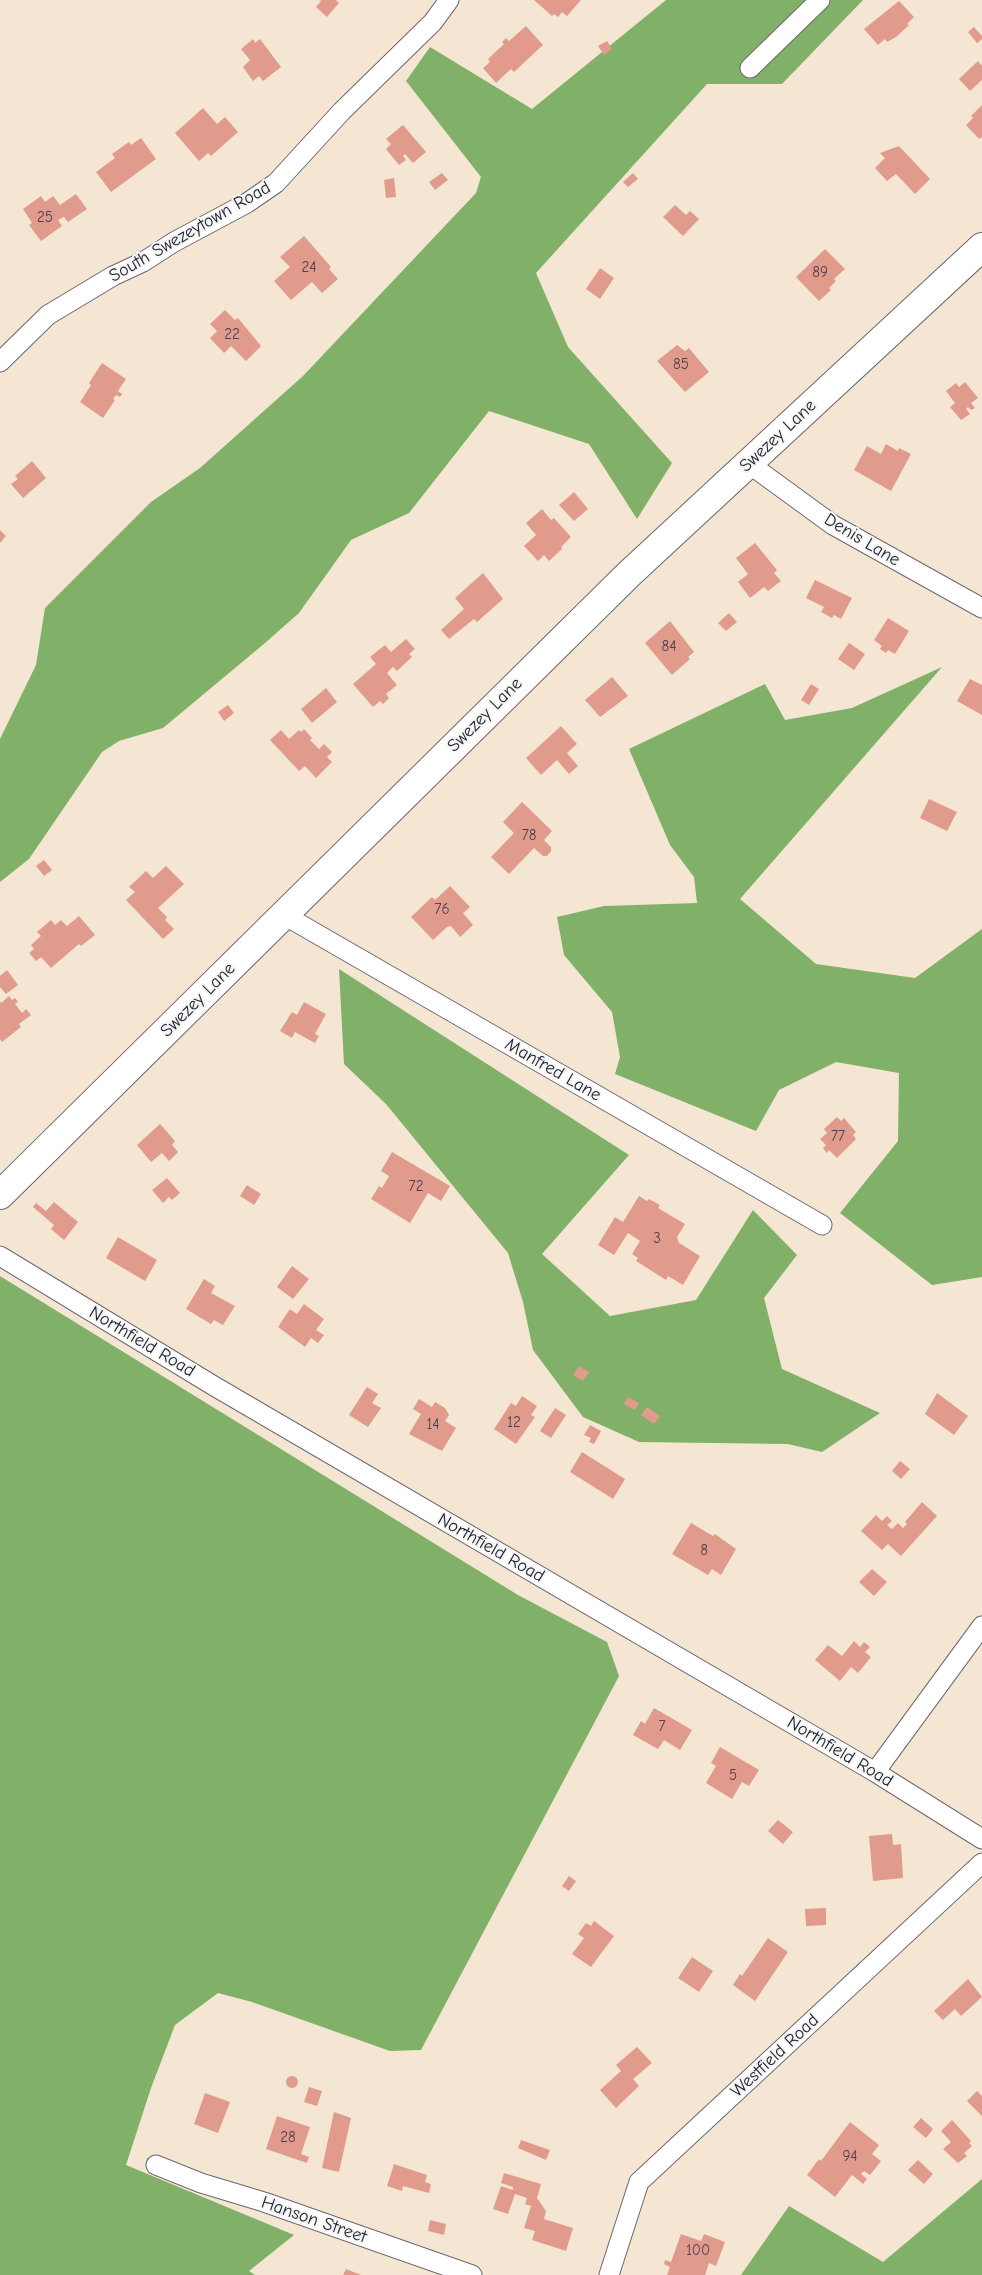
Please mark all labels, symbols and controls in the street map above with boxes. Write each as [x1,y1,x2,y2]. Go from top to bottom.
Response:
street label: South Swezeytown Road [105,177,275,287]
house number: 25 [37,209,53,227]
house number: 24 [301,259,317,277]
house number: 89 [812,264,828,282]
house number: 22 [224,326,240,344]
house number: 85 [673,356,689,374]
street label: Swezey Lane [735,395,821,477]
street label: Denis Lane [820,509,904,571]
house number: 84 [662,638,676,656]
street label: Swezey Lane [443,673,527,757]
house number: 78 [522,827,536,845]
house number: 76 [434,901,450,919]
street label: Swezey Lane [156,958,240,1042]
street label: Manfred Lane [501,1034,605,1106]
house number: 77 [831,1128,845,1146]
house number: 72 [409,1178,423,1196]
house number: 3 [653,1230,661,1248]
street label: Northfield Road [85,1302,199,1382]
house number: 12 [507,1414,521,1432]
house number: 14 [426,1416,440,1434]
street label: Northfield Road [434,1509,548,1587]
house number: 8 [700,1542,708,1560]
street label: Northfield Road [783,1712,897,1792]
house number: 7 [658,1718,666,1736]
house number: 5 [729,1767,737,1785]
street label: Westfield Road [726,2010,824,2102]
house number: 28 [280,2129,296,2147]
house number: 94 [842,2148,858,2166]
street label: Hanson Street [258,2192,370,2248]
house number: 100 [686,2242,710,2260]

